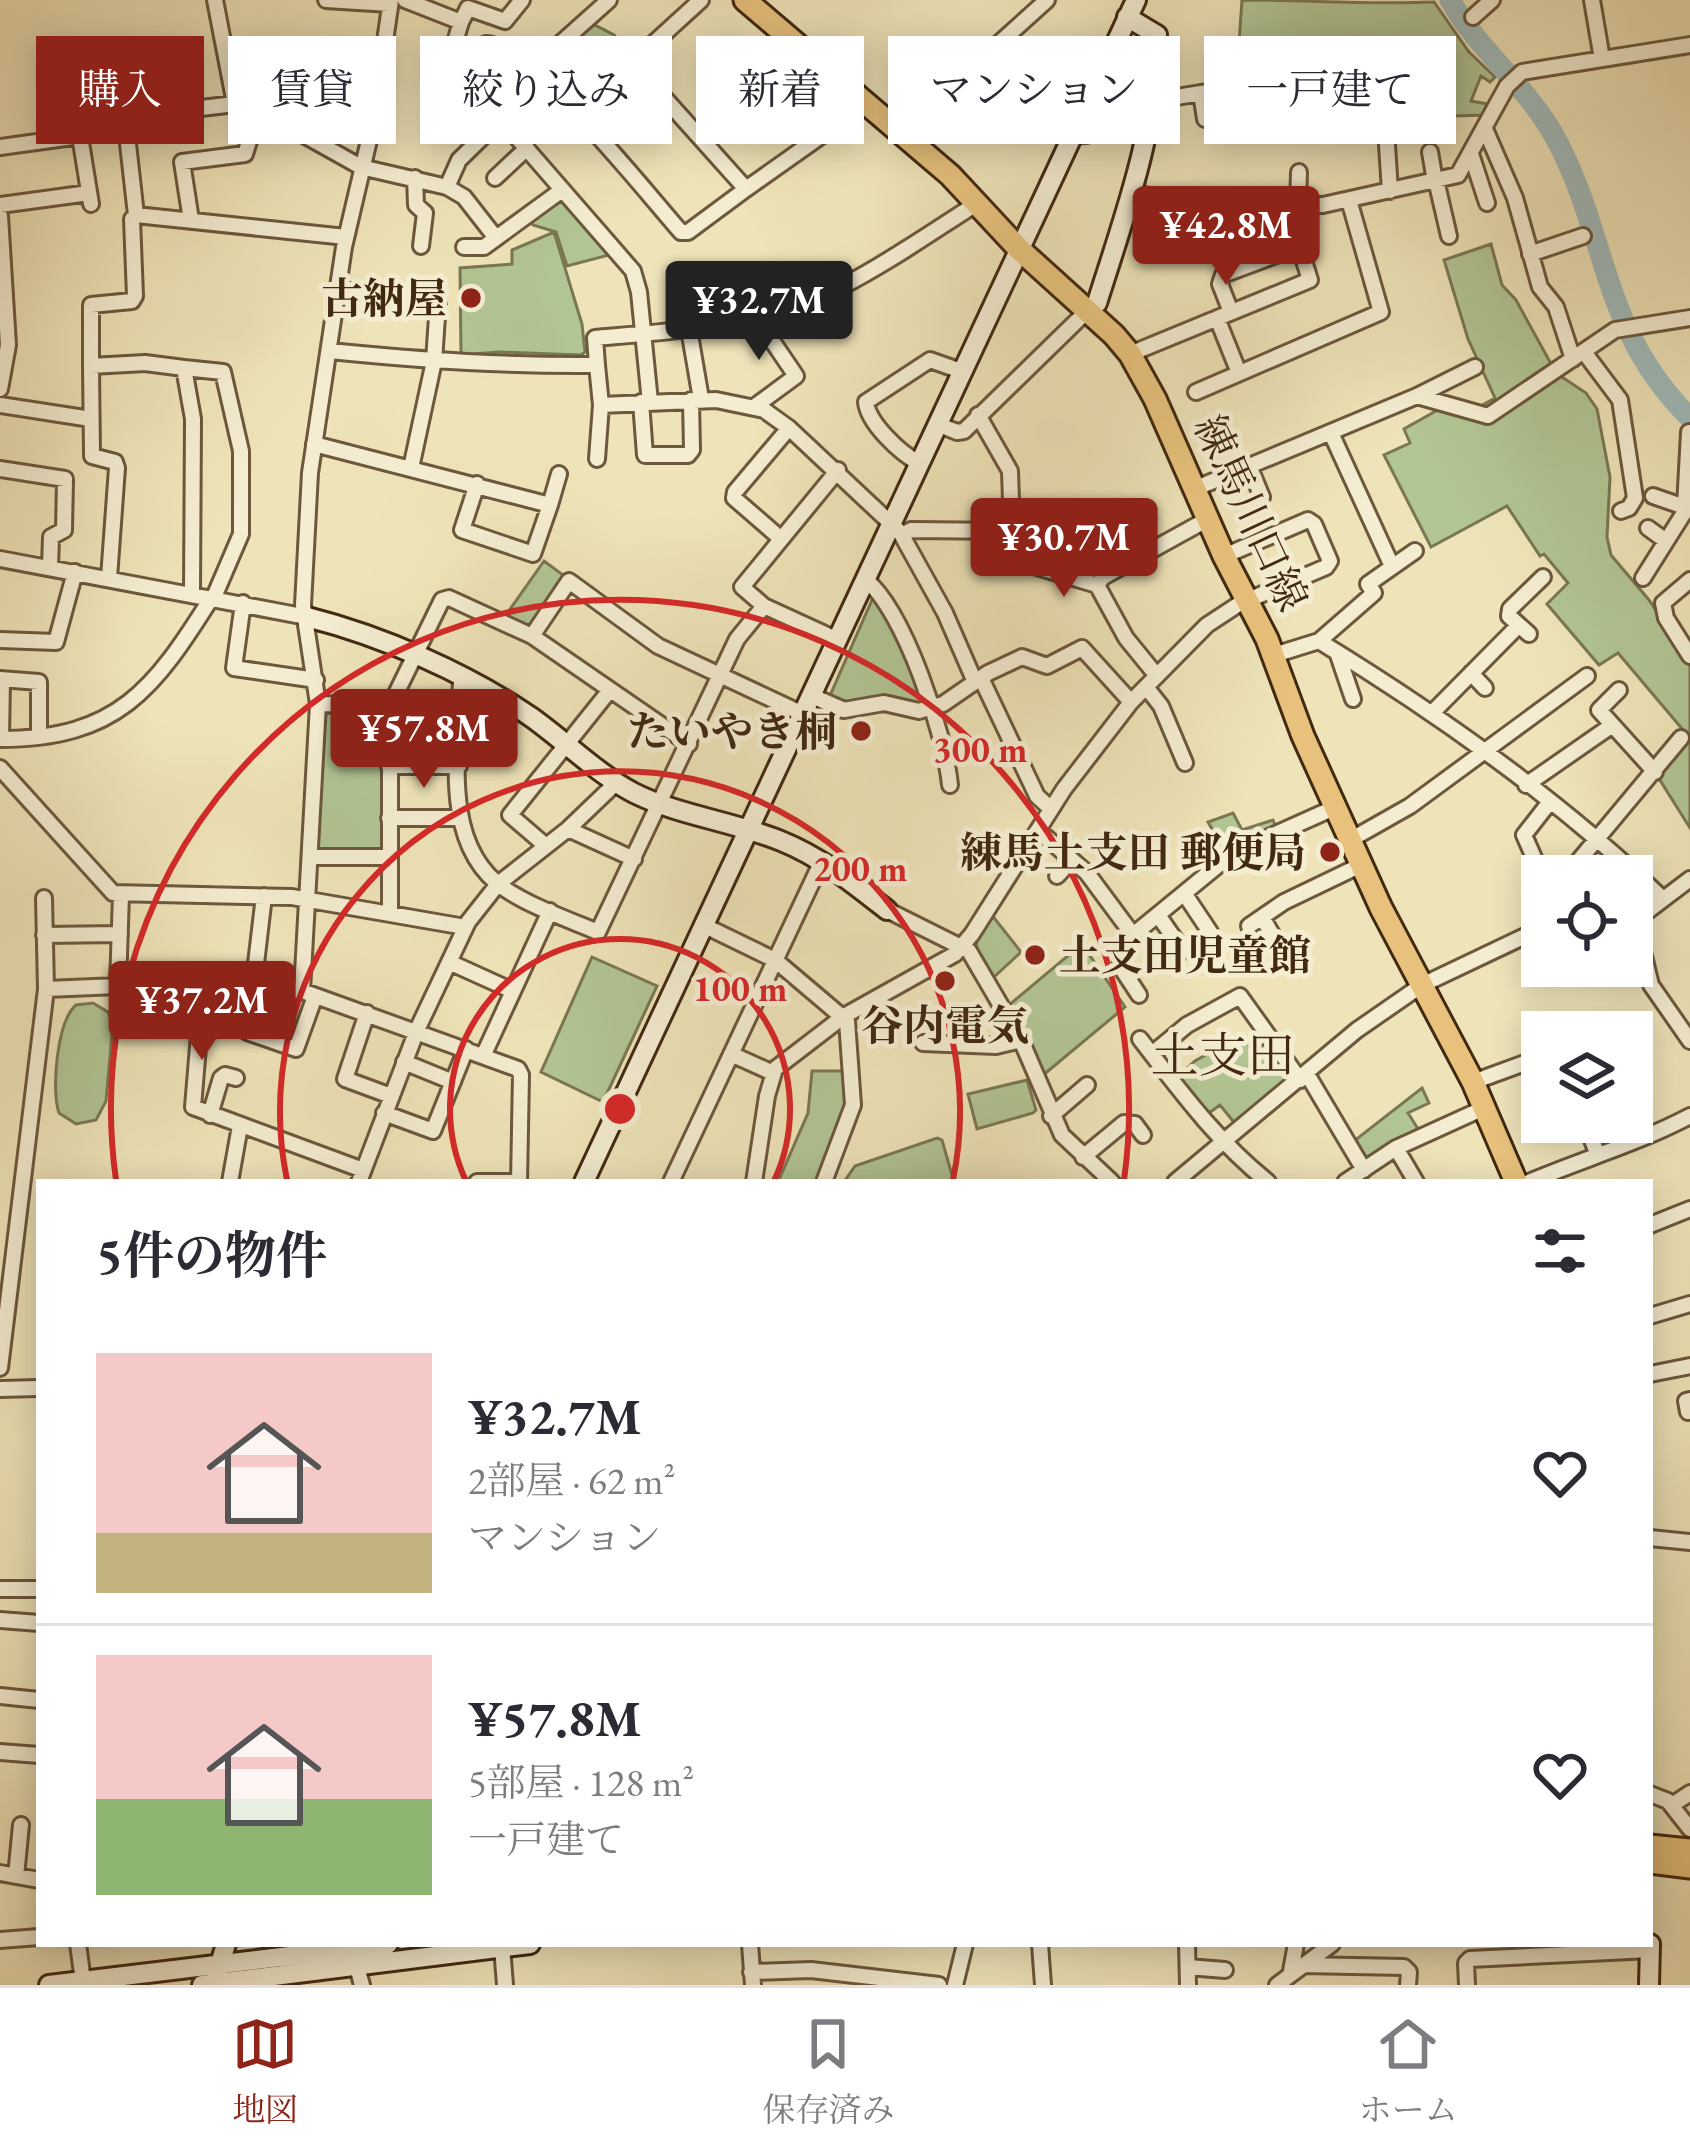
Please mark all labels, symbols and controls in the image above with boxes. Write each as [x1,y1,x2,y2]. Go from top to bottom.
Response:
chip: 購入 [36,36,204,144]
chip: 賃貸 [228,36,396,144]
chip: 絞り込み [420,36,672,144]
chip: 新着 [696,36,864,144]
chip: マンション [888,36,1180,144]
chip: 一戸建て [1204,36,1456,144]
pin: ¥42.8M [1128,186,1324,288]
text: ¥42.8M [1160,199,1292,250]
pin: ¥32.7M [661,261,857,363]
place label: 古納屋 [321,271,447,326]
text: ¥32.7M [693,274,825,325]
marker: 古納屋 [458,285,484,311]
street label: 練馬川口線 [1182,406,1320,620]
pin: ¥30.7M [966,498,1162,600]
text: ¥30.7M [998,511,1130,562]
pin: ¥57.8M [326,689,522,791]
text: ¥57.8M [358,702,490,753]
place label: たいやき桐 [627,704,837,759]
marker: たいやき桐 [848,718,874,744]
text: 300 m [933,726,1027,773]
place label: 練馬土支田 郵便局 [960,825,1306,880]
marker: 練馬土支田 郵便局 [1317,839,1343,865]
text: 200 m [813,845,907,892]
map controls [1521,855,1653,1143]
button: locate [1521,855,1653,987]
place label: 土支田児童館 [1059,928,1311,983]
marker: 土支田児童館 [1022,942,1048,968]
pin: ¥37.2M [104,961,300,1063]
text: 100 m [693,965,787,1012]
marker: 谷内電気 [932,968,958,994]
text: ¥37.2M [136,974,268,1025]
place label: 谷内電気 [861,998,1029,1053]
button: layers [1521,1011,1653,1143]
district label: 土支田 [1151,1024,1295,1086]
centre of rings [599,1088,641,1130]
icon: filters [1527,1218,1593,1284]
text: 5件の物件 [96,1222,327,1288]
text: ¥32.7M [468,1383,642,1449]
icon: home [192,1401,336,1545]
icon: heart [1527,1440,1593,1506]
text: 2部屋 · 62 m² [468,1455,675,1506]
text: マンション [468,1512,661,1563]
text: ¥57.8M [468,1685,642,1751]
icon: home [192,1703,336,1847]
icon: heart [1527,1742,1593,1808]
text: 5部屋 · 128 m² [468,1757,694,1808]
text: 一戸建て [468,1814,624,1865]
tab: 地図 [232,2011,298,2131]
tab: 保存済み [762,2011,894,2131]
tab: ホーム [1359,2011,1458,2131]

